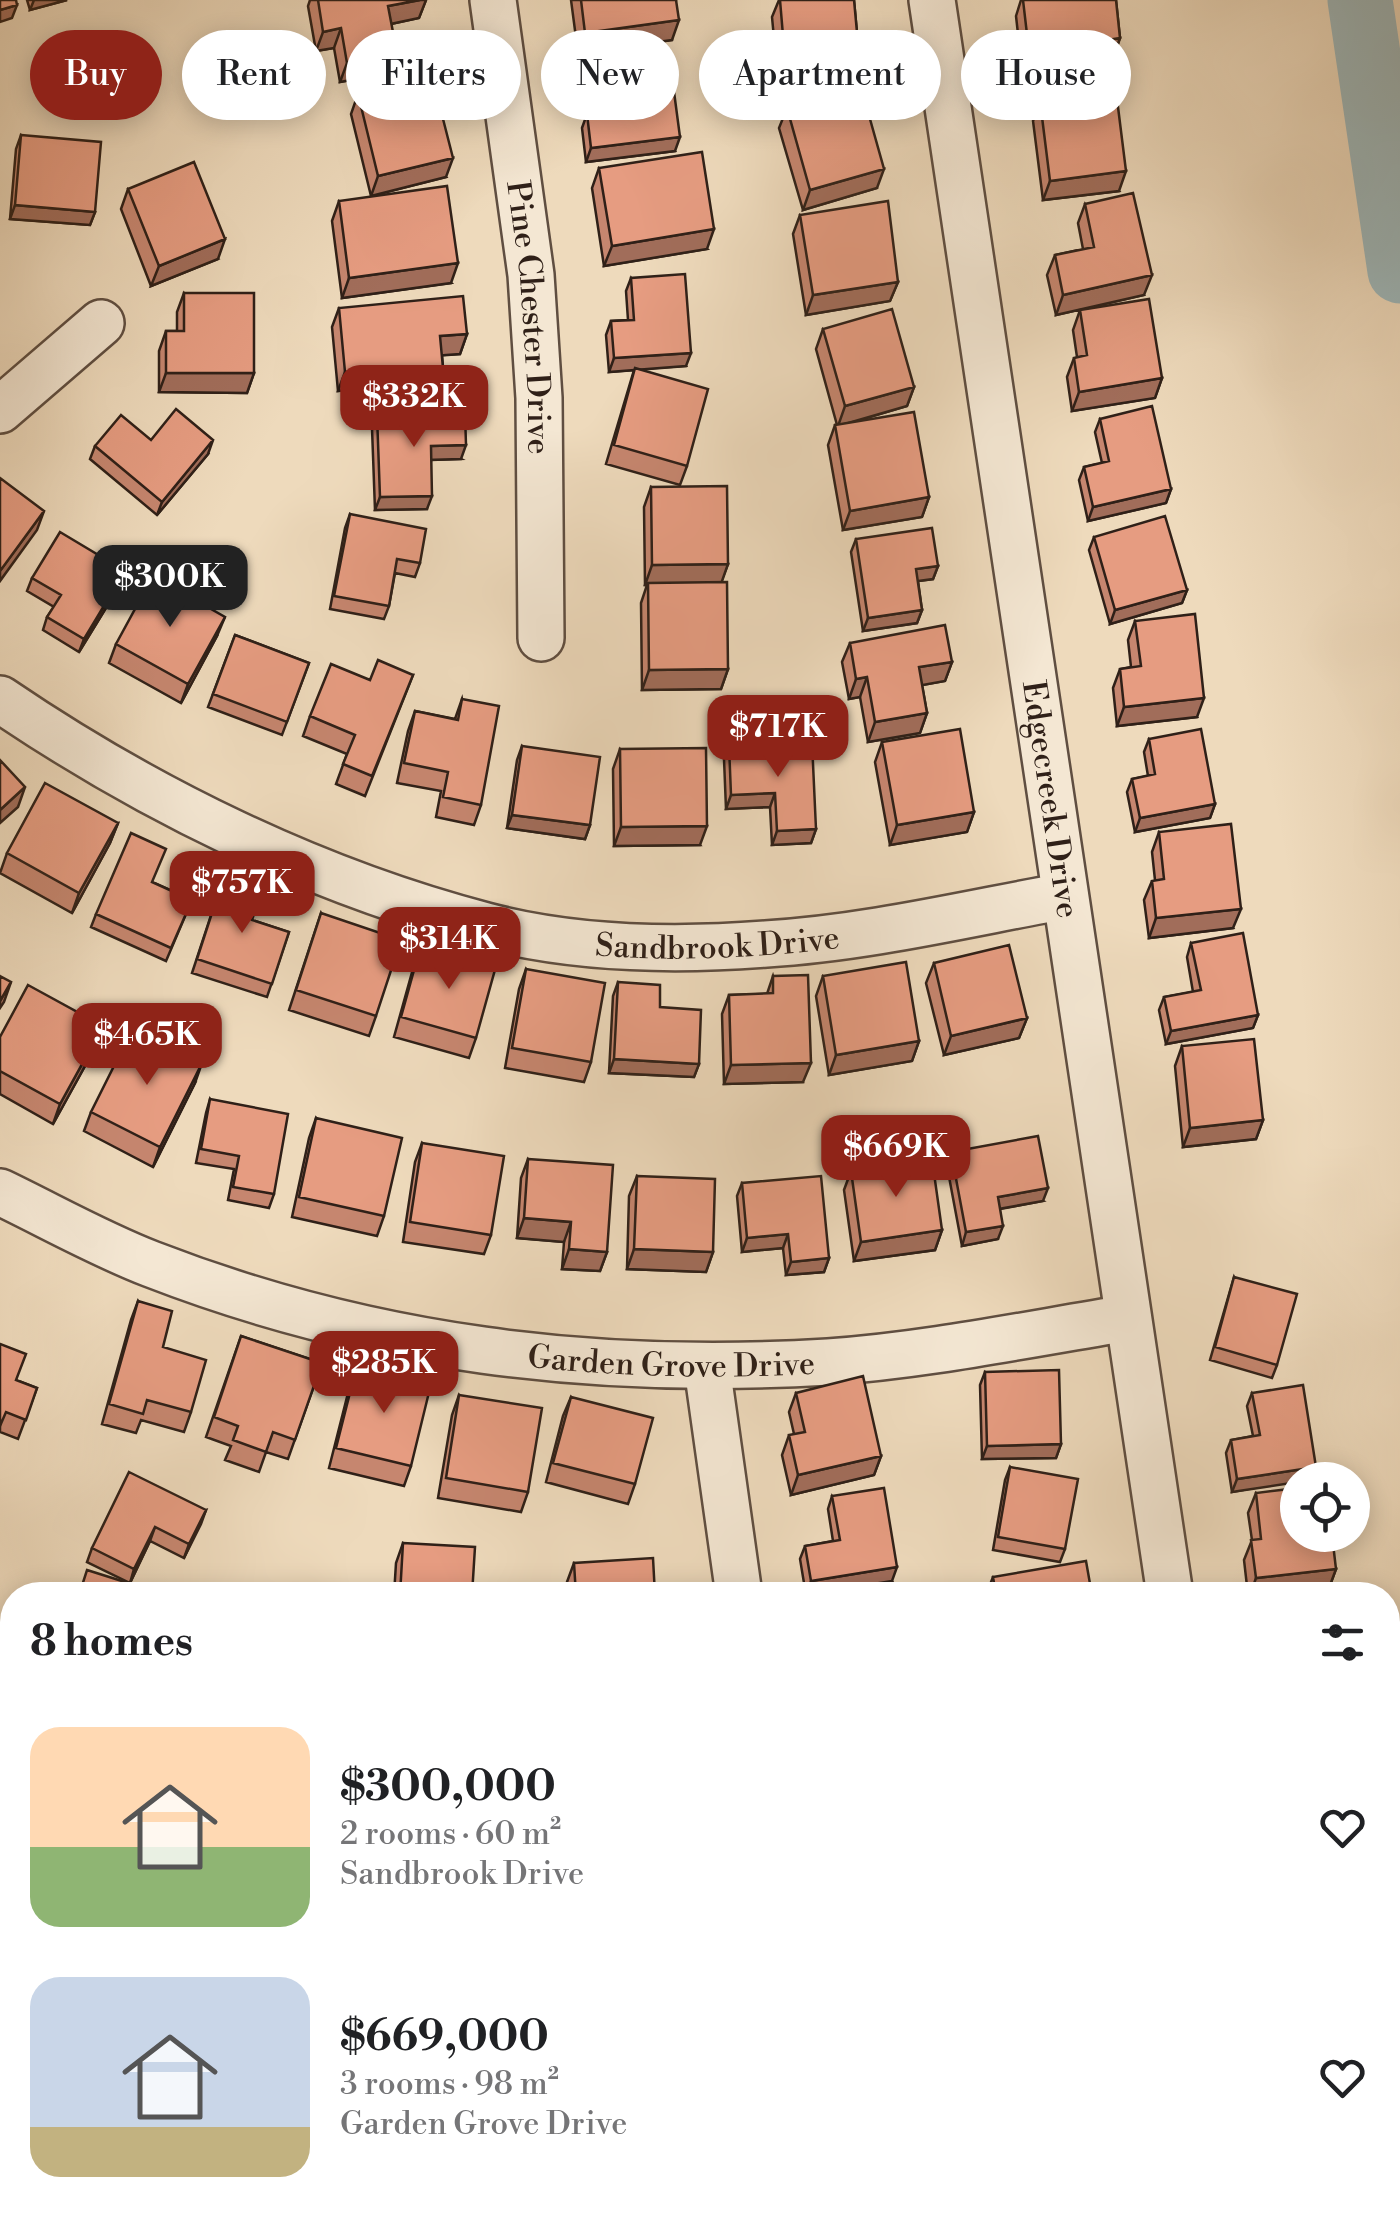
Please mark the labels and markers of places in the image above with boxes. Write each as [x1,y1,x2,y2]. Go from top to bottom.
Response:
pin: $332K [344,365,484,450]
pin: $300K [100,545,240,630]
pin: $717K [708,695,848,780]
pin: $757K [172,851,312,936]
pin: $314K [379,907,519,992]
pin: $465K [77,1003,217,1088]
pin: $669K [826,1115,966,1200]
pin: $285K [314,1331,454,1416]

